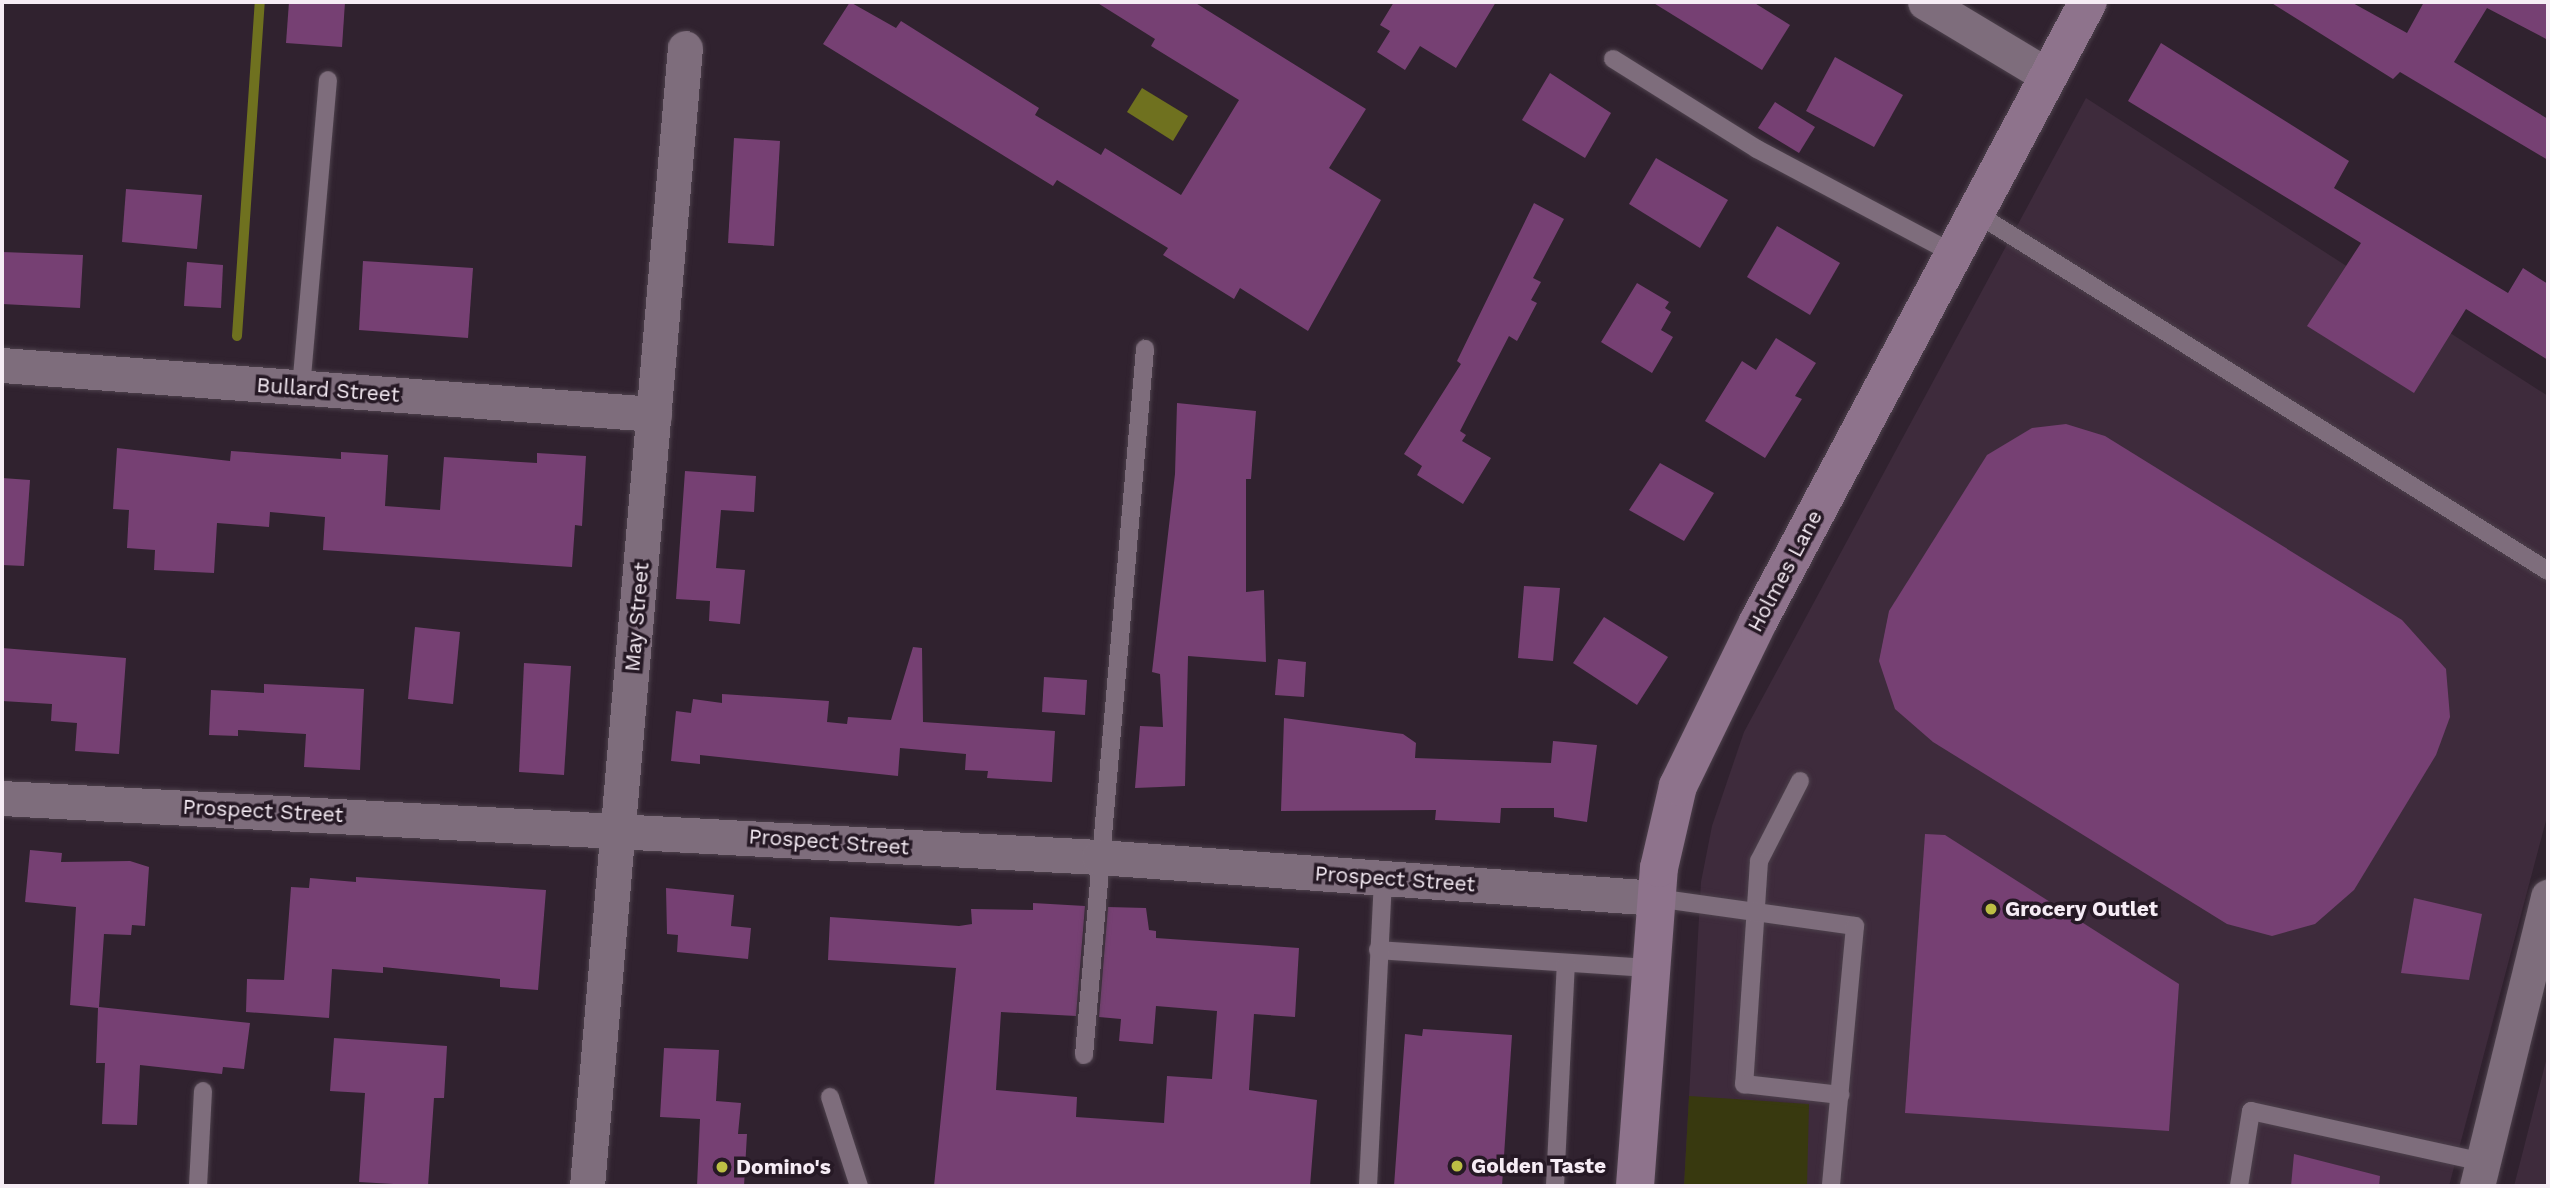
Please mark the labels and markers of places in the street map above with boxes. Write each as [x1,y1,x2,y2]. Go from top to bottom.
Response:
place label: Grocery Outlet [2005,896,2158,922]
marker: Grocery Outlet [1983,901,1999,917]
place label: Golden Taste [1471,1153,1607,1179]
place label: Domino's [736,1154,831,1180]
marker: Golden Taste [1449,1158,1465,1174]
marker: Domino's [714,1159,730,1175]

